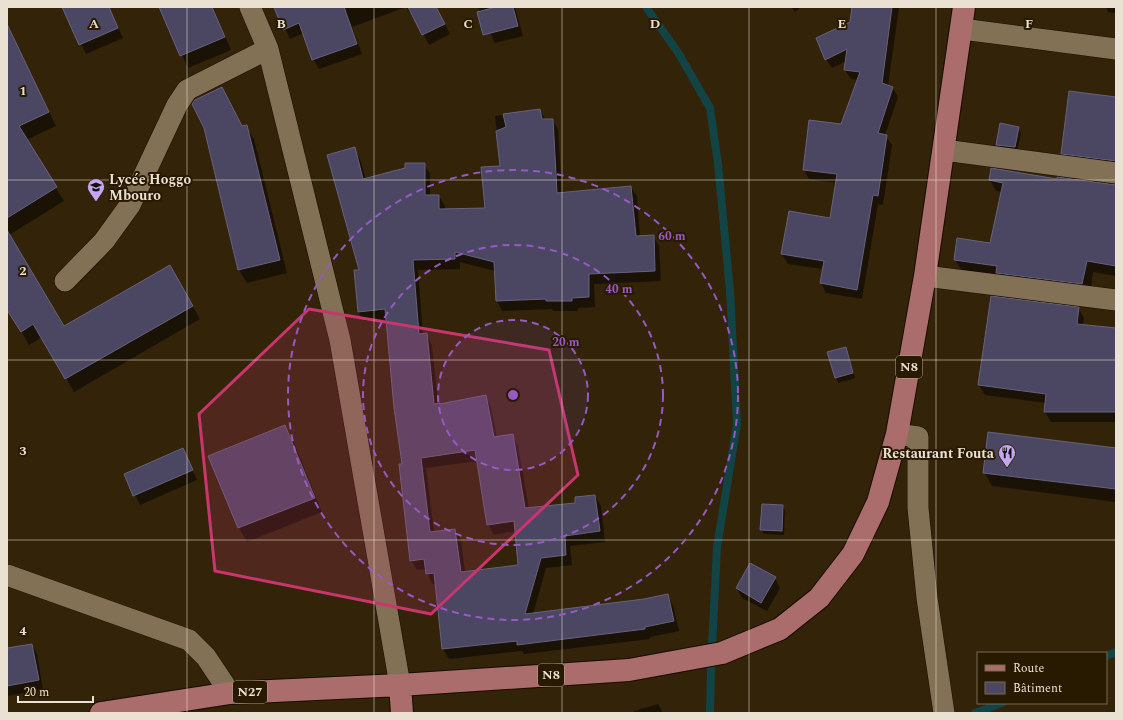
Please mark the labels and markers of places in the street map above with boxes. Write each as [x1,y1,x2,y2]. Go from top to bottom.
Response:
place label: Lycée Hoggo Mbouro [109,169,191,206]
school or university icon: Lycée Hoggo Mbouro [86,177,106,202]
centre of rings [506,388,520,402]
place label: Restaurant Fouta [882,443,995,464]
restaurant icon: Restaurant Fouta [997,443,1017,468]

